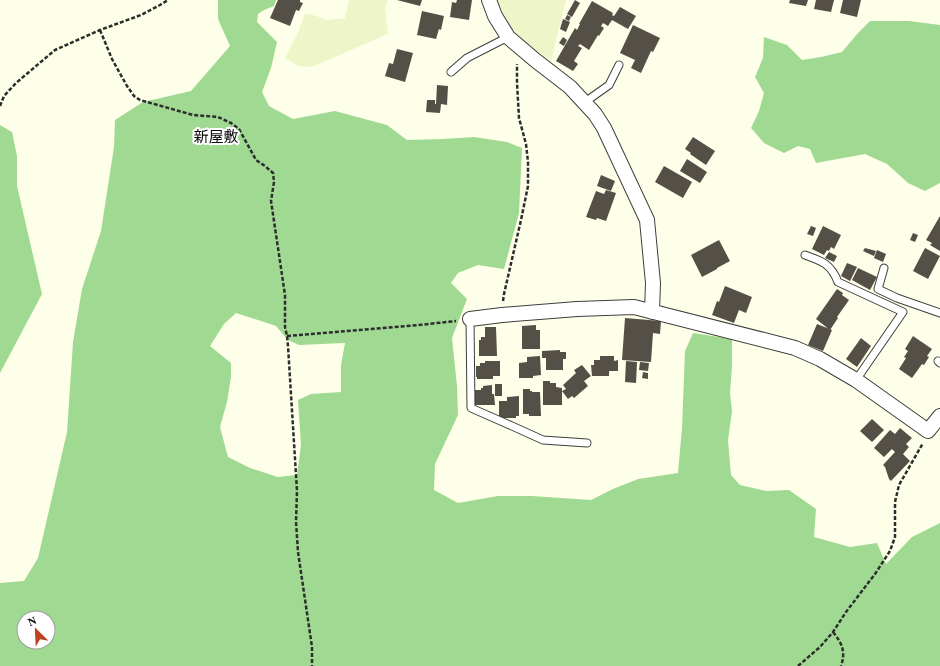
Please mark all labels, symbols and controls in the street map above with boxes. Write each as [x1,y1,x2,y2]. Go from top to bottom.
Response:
district label: 新屋敷 [193,128,239,145]
north arrow [16,610,56,650]
text: N [26,614,38,628]

